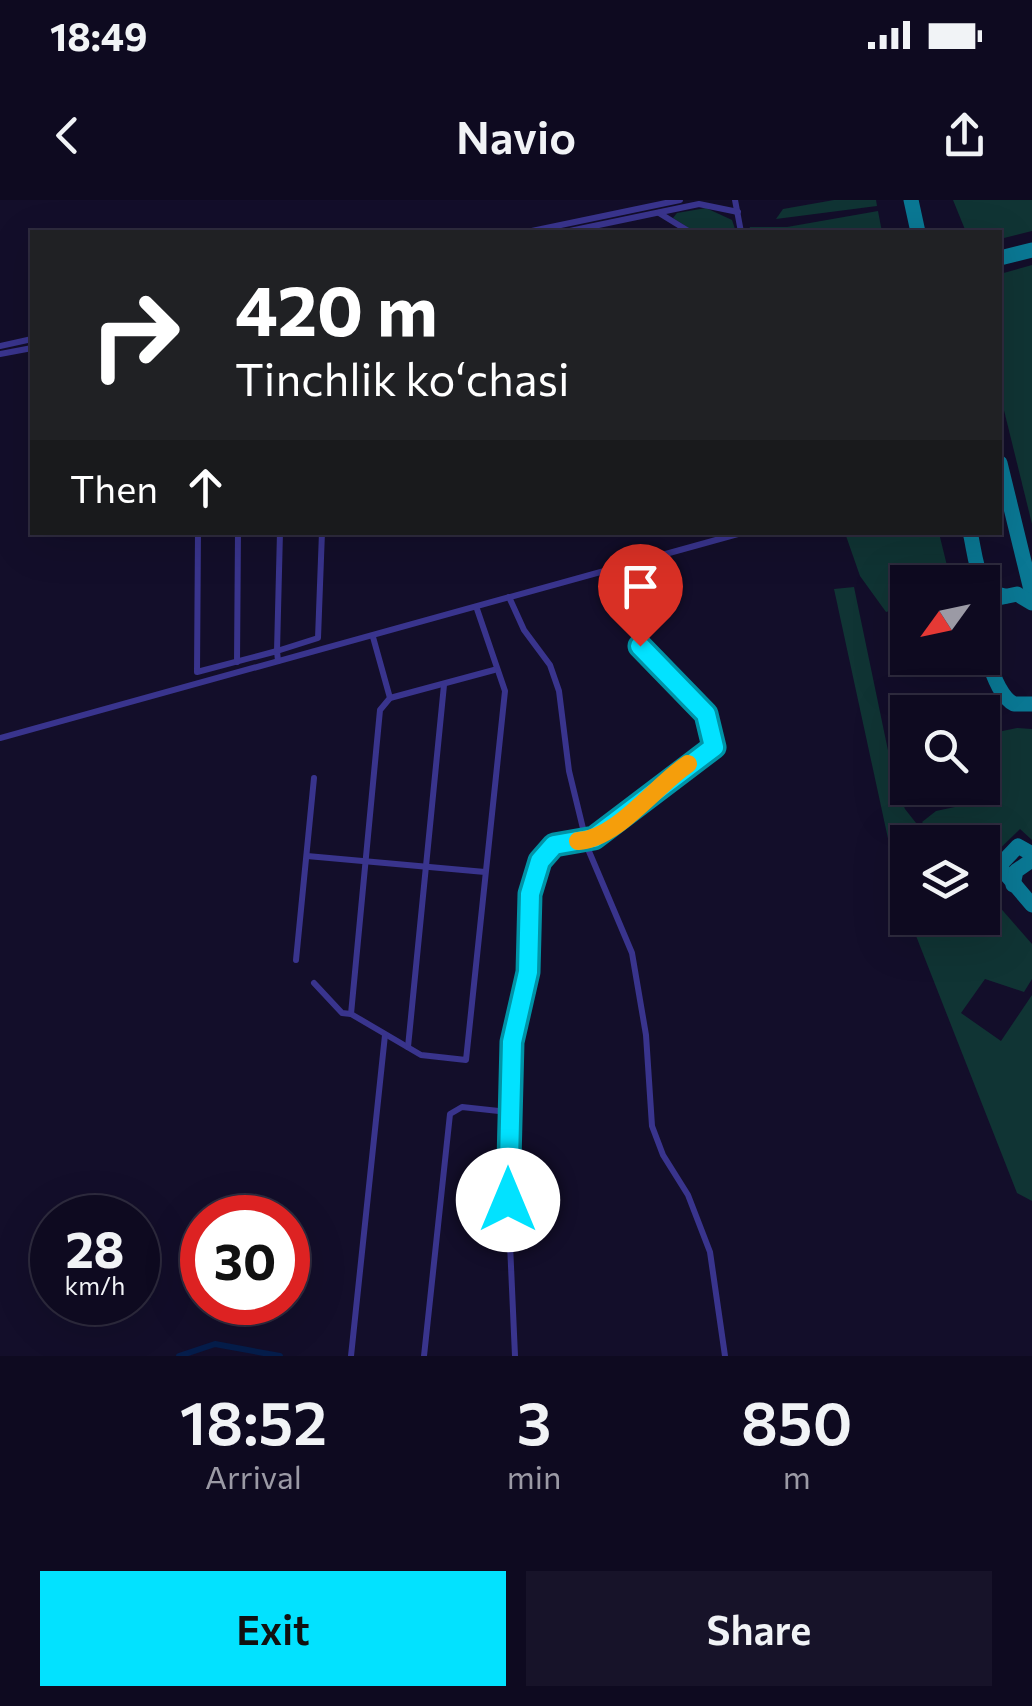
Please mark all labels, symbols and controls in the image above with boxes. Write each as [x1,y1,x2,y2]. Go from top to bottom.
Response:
text: 18:49 [50,12,148,59]
icon: back [40,108,95,163]
text: Navio [456,108,576,163]
icon: share [937,108,992,163]
text: 420 m [235,265,438,350]
icon: right [70,270,200,400]
text: Tinchlik koʻchasi [235,350,569,405]
icon: ahead [178,460,233,515]
text: Then [70,464,158,511]
pin [598,544,683,647]
icon: arrive [613,559,668,614]
north arrow [890,565,1000,675]
map controls [890,565,1000,935]
button: search [890,695,1000,805]
button: layers [890,825,1000,935]
position arrow [456,1148,560,1252]
speed limit sign: 30 [180,1195,310,1325]
text: 28 [65,1217,125,1278]
text: km/h [65,1270,125,1300]
text: 18:52 [180,1384,327,1457]
text: 3 [517,1384,551,1457]
text: 850 [741,1384,852,1457]
text: Arrival [205,1456,302,1496]
text: min [507,1456,561,1496]
text: m [783,1456,811,1496]
button: Exit [40,1571,506,1686]
button: Share [526,1571,992,1686]

